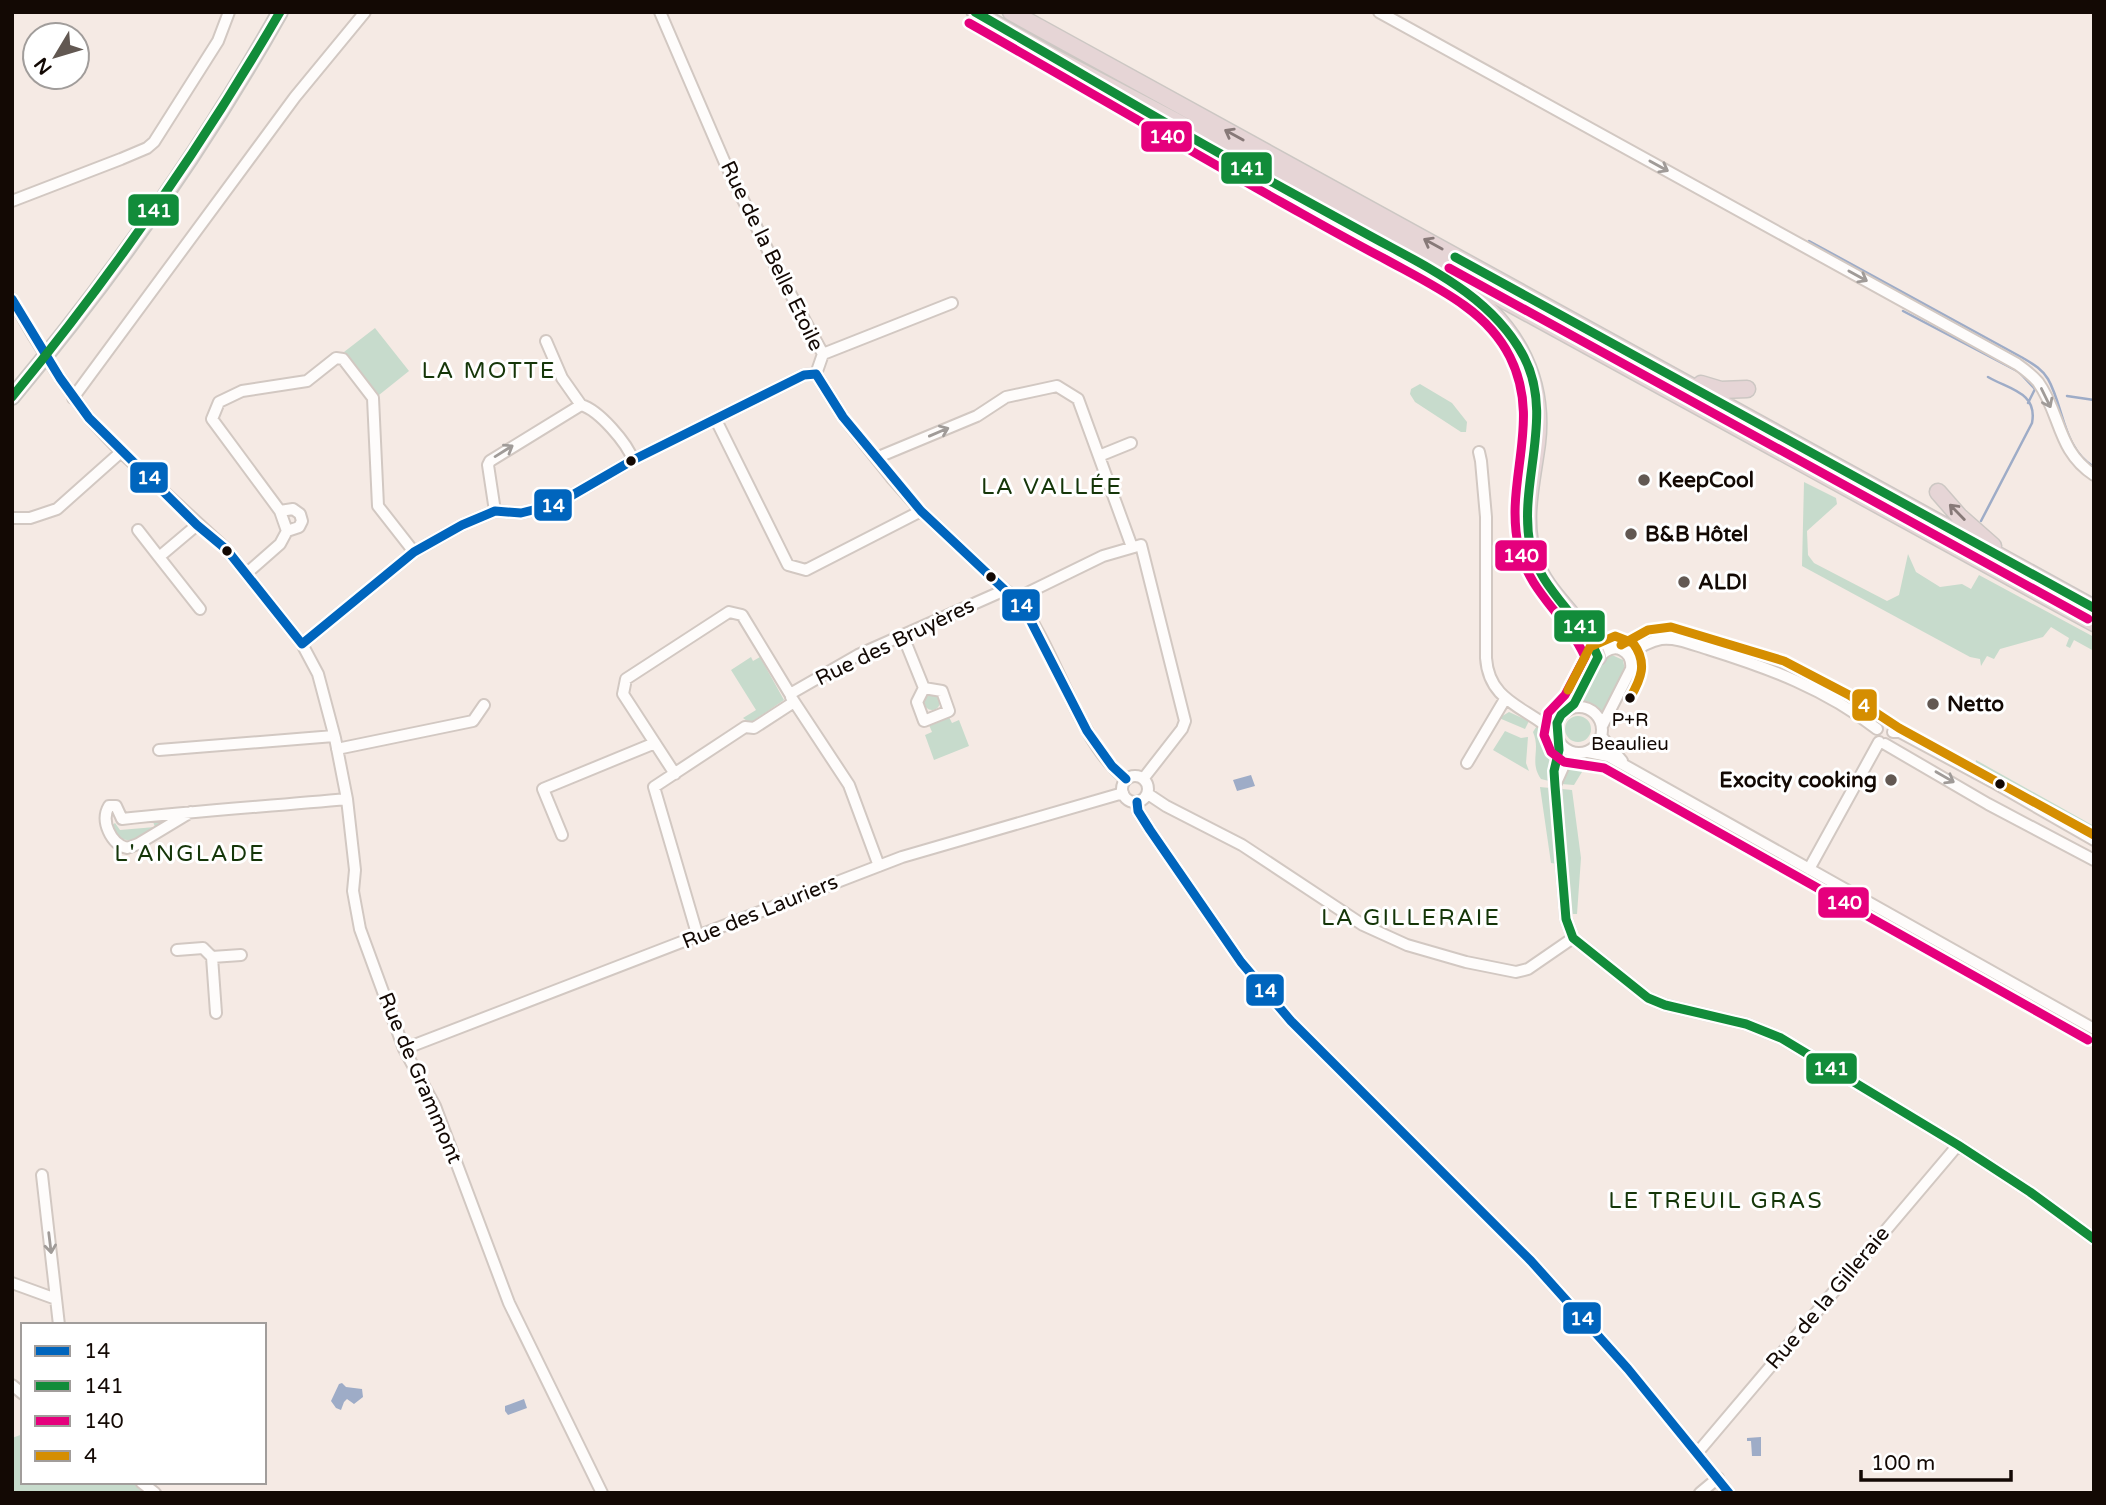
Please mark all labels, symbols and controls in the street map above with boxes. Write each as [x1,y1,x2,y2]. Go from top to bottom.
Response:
north arrow [21,21,91,91]
text: N [30,53,57,79]
line badge: 140 [1140,120,1193,153]
text: 140 [1149,126,1185,148]
one-way arrow [1224,128,1244,142]
line badge: 141 [1220,151,1273,185]
street label: Rue de la Belle Etoile [715,157,829,355]
text: 141 [1229,158,1265,180]
one-way arrow [1648,160,1669,173]
line badge: 141 [127,193,180,227]
text: 141 [136,200,172,222]
one-way arrow [1423,237,1444,251]
one-way arrow [1847,270,1868,283]
district label: LA MOTTE [422,357,556,385]
one-way arrow [2040,387,2053,408]
one-way arrow [928,425,950,438]
one-way arrow [493,444,513,458]
unlabelled marker [624,454,638,468]
line badge: 14 [129,461,169,494]
text: 14 [137,467,161,489]
place label: KeepCool [1658,468,1754,493]
marker: KeepCool [1636,472,1652,488]
district label: LA VALLÉE [981,473,1123,501]
line badge: 14 [533,488,573,522]
text: 14 [541,495,565,517]
one-way arrow [1948,504,1965,521]
place label: B&B Hôtel [1645,522,1748,547]
marker: B&B Hôtel [1623,526,1639,542]
line badge: 140 [1494,539,1548,572]
unlabelled marker [220,544,234,558]
text: 140 [1503,545,1539,567]
unlabelled marker [984,570,998,584]
place label: ALDI [1698,570,1748,595]
marker: ALDI [1676,574,1692,590]
line badge: 14 [1001,588,1041,622]
street label: Rue des Bruyères [811,593,979,691]
text: 14 [1009,595,1033,617]
line badge: 141 [1553,609,1606,643]
text: 141 [1562,616,1598,638]
line badge: 4 [1851,688,1878,722]
marker: P+R Beaulieu [1623,691,1637,705]
place label: Netto [1947,692,2004,717]
text: 4 [1858,695,1870,717]
marker: Netto [1925,696,1941,712]
place label: P+R Beaulieu [1591,709,1669,755]
place label: Exocity cooking [1719,768,1877,793]
one-way arrow [1934,770,1954,784]
marker: Exocity cooking [1883,772,1899,788]
unlabelled marker [1993,777,2007,791]
district label: L'ANGLADE [114,840,266,868]
street label: Rue des Lauriers [679,869,841,955]
line badge: 140 [1817,886,1870,919]
text: 140 [1826,892,1862,914]
district label: LA GILLERAIE [1321,904,1501,932]
line badge: 14 [1245,973,1285,1007]
text: 14 [1253,980,1277,1002]
street label: Rue de Grammont [373,989,467,1167]
line badge: 141 [1805,1052,1858,1085]
text: 141 [1813,1058,1849,1080]
district label: LE TREUIL GRAS [1608,1187,1824,1215]
street label: Rue de la Gilleraie [1761,1221,1895,1374]
one-way arrow [43,1231,56,1254]
line badge: 14 [1562,1301,1602,1335]
text: 14 [1570,1308,1594,1330]
legend [21,1323,266,1484]
text: 14 [84,1339,110,1364]
text: 141 [84,1374,124,1399]
text: 140 [84,1409,124,1434]
scale bar [1861,1438,2011,1482]
text: 4 [84,1444,97,1469]
text: 100 m [1871,1451,1935,1476]

